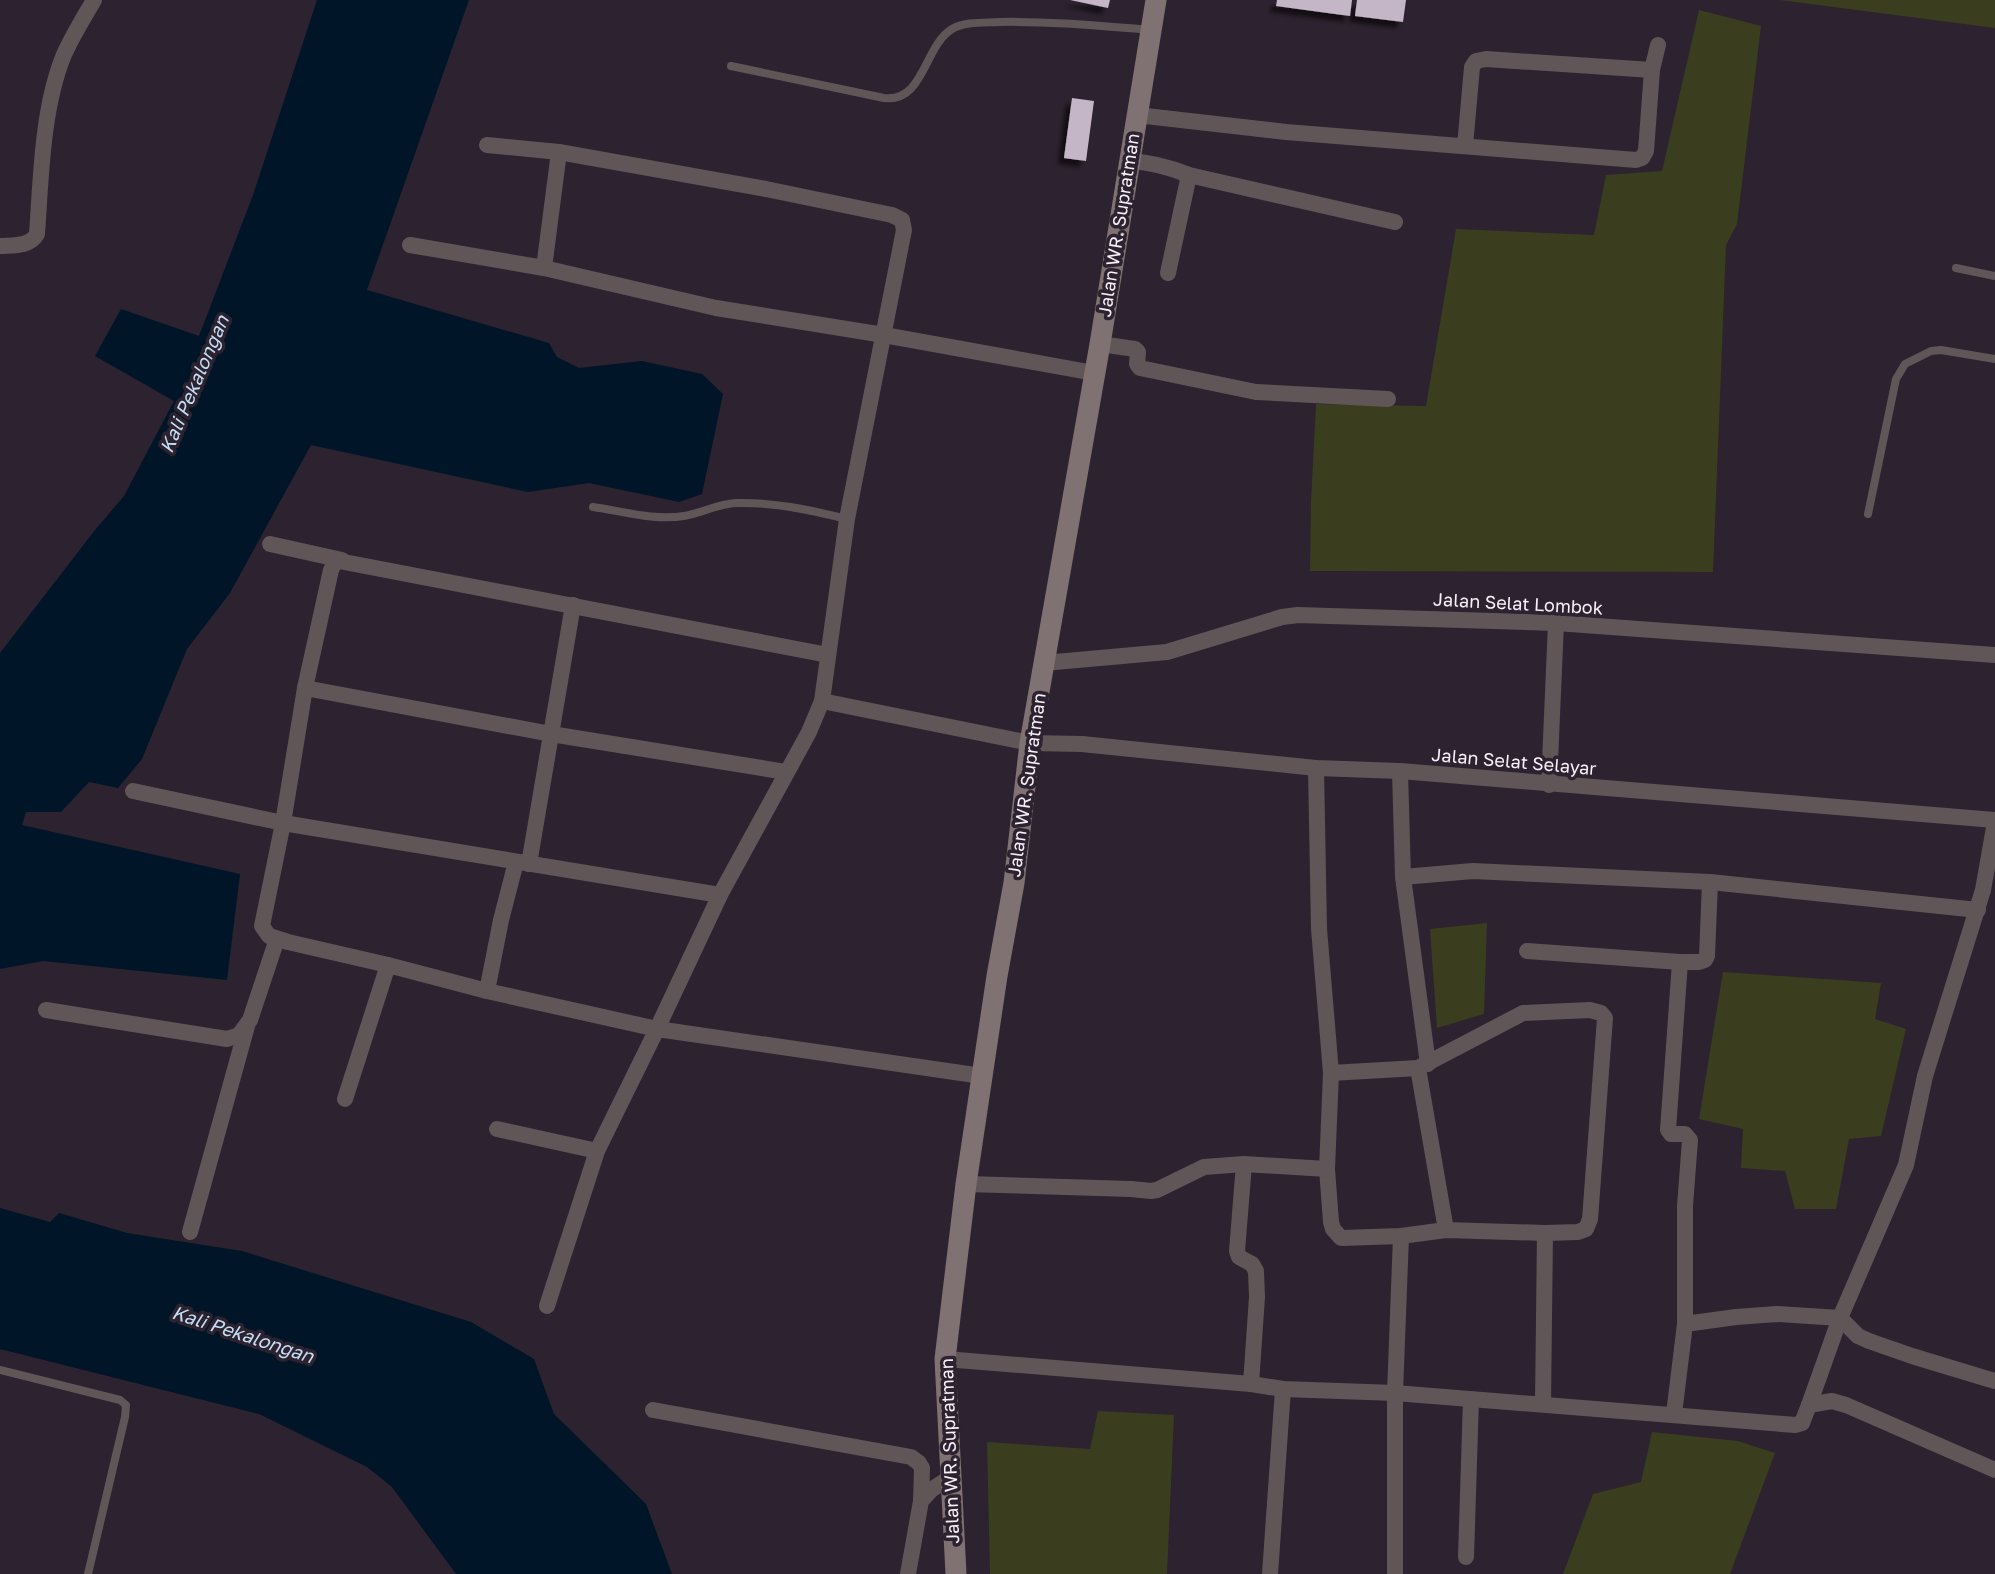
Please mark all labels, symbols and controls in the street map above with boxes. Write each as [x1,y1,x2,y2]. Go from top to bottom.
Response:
street label: Jalan WR. Supratman [1093,131,1143,318]
water label: Kali Pekalongan [154,310,233,456]
street label: Jalan Selat Lombok [1433,588,1603,618]
street label: Jalan WR. Supratman [1002,691,1050,878]
street label: Jalan Selat Selayar [1431,743,1597,779]
water label: Kali Pekalongan [170,1300,318,1368]
street label: Jalan WR. Supratman [935,1358,963,1544]

